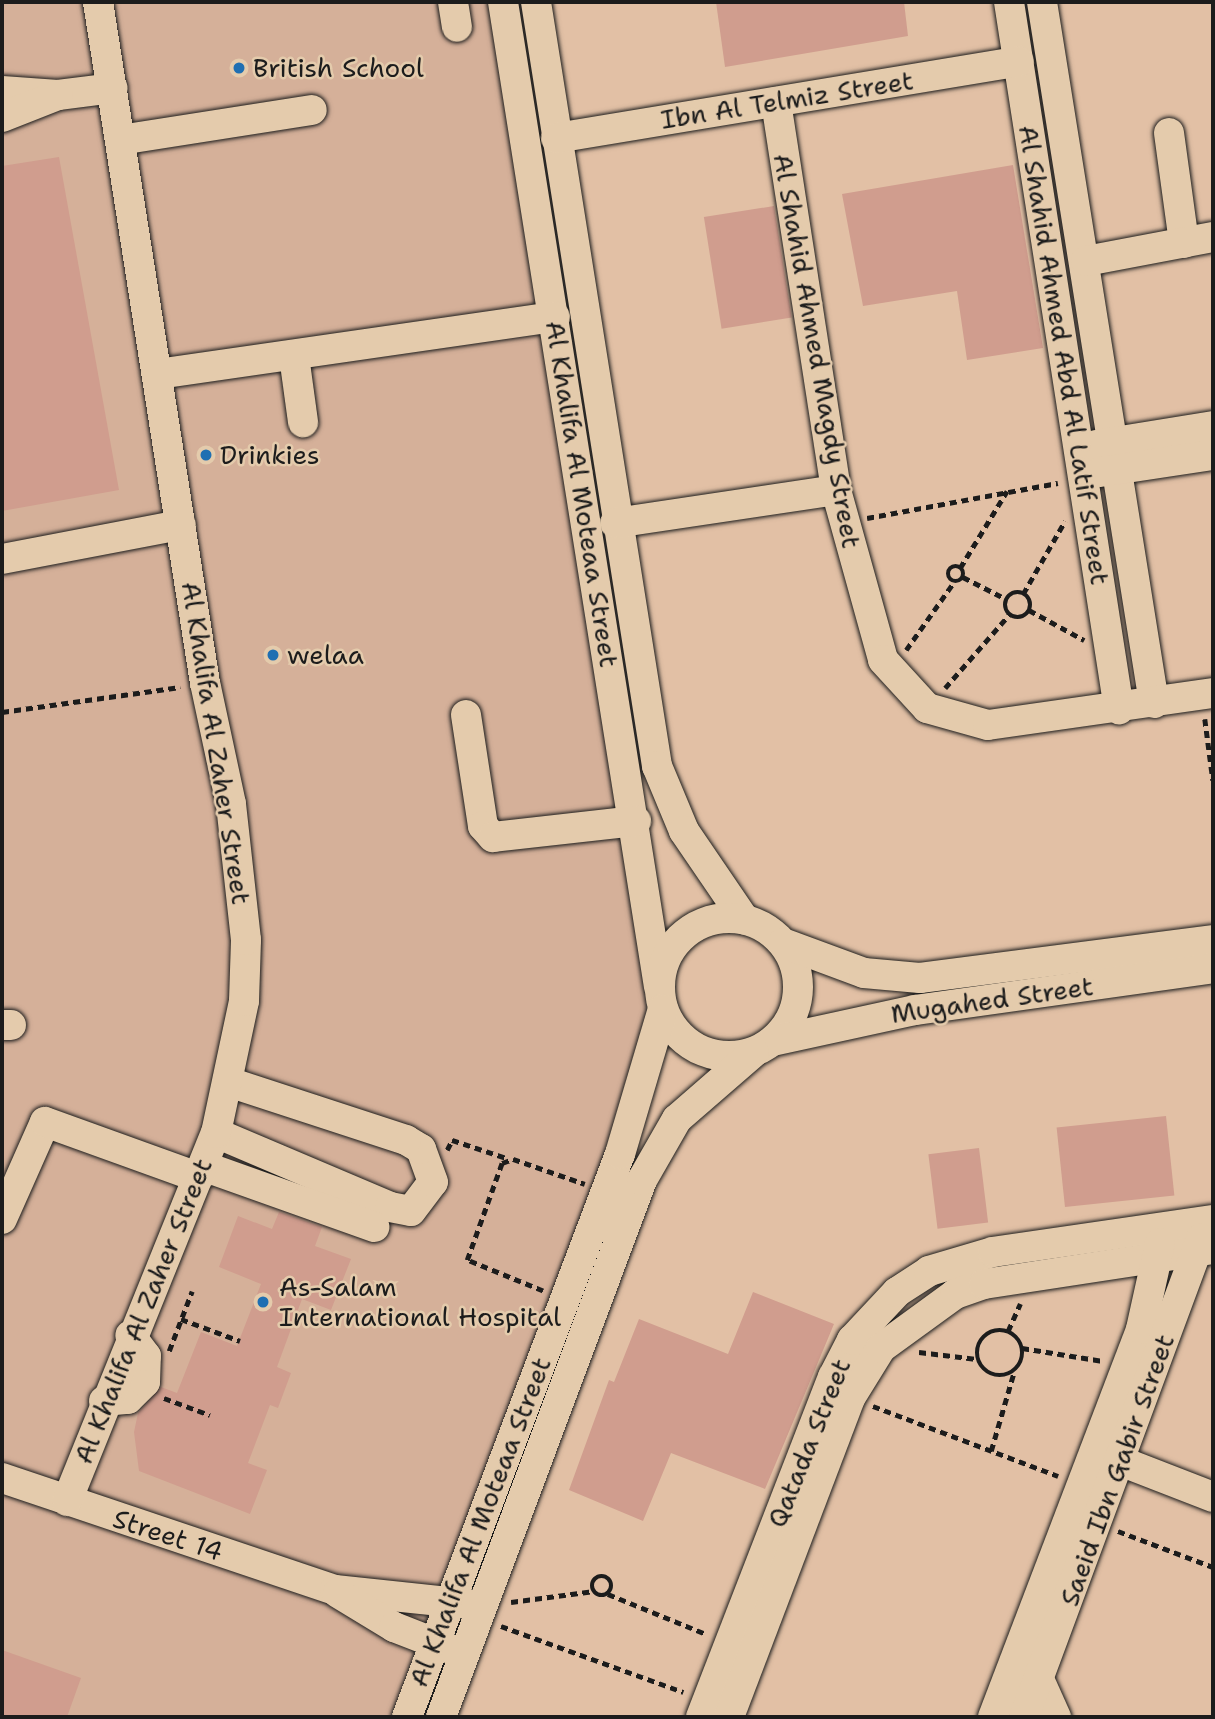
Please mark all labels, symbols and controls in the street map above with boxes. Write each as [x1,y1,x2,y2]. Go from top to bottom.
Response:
place label: British School [253,52,424,84]
marker: British School [231,60,247,76]
street label: Ibn Al Telmiz Street [659,65,915,135]
street label: Al Shahid Ahmed Abd Al Latif Street [1012,123,1116,587]
street label: Al Shahid Ahmed Magdy Street [767,151,867,551]
street label: Al Khalifa Al Moteaa Street [539,319,625,669]
place label: Drinkies [220,439,320,471]
marker: Drinkies [198,447,214,463]
street label: Al Khalifa Al Zaher Street [175,579,257,907]
place label: welaa [287,639,364,671]
marker: welaa [265,647,281,663]
street label: Mugahed Street [889,970,1095,1030]
street label: Al Khalifa Al Zaher Street [67,1154,219,1468]
place label: As-Salam International Hospital [279,1271,561,1332]
marker: As-Salam International Hospital [253,1292,273,1312]
street label: Saeid Ibn Gabir Street [1053,1330,1181,1610]
street label: Al Khalifa Al Moteaa Street [403,1353,557,1691]
street label: Qatada Street [761,1354,857,1532]
street label: Street 14 [109,1503,227,1567]

